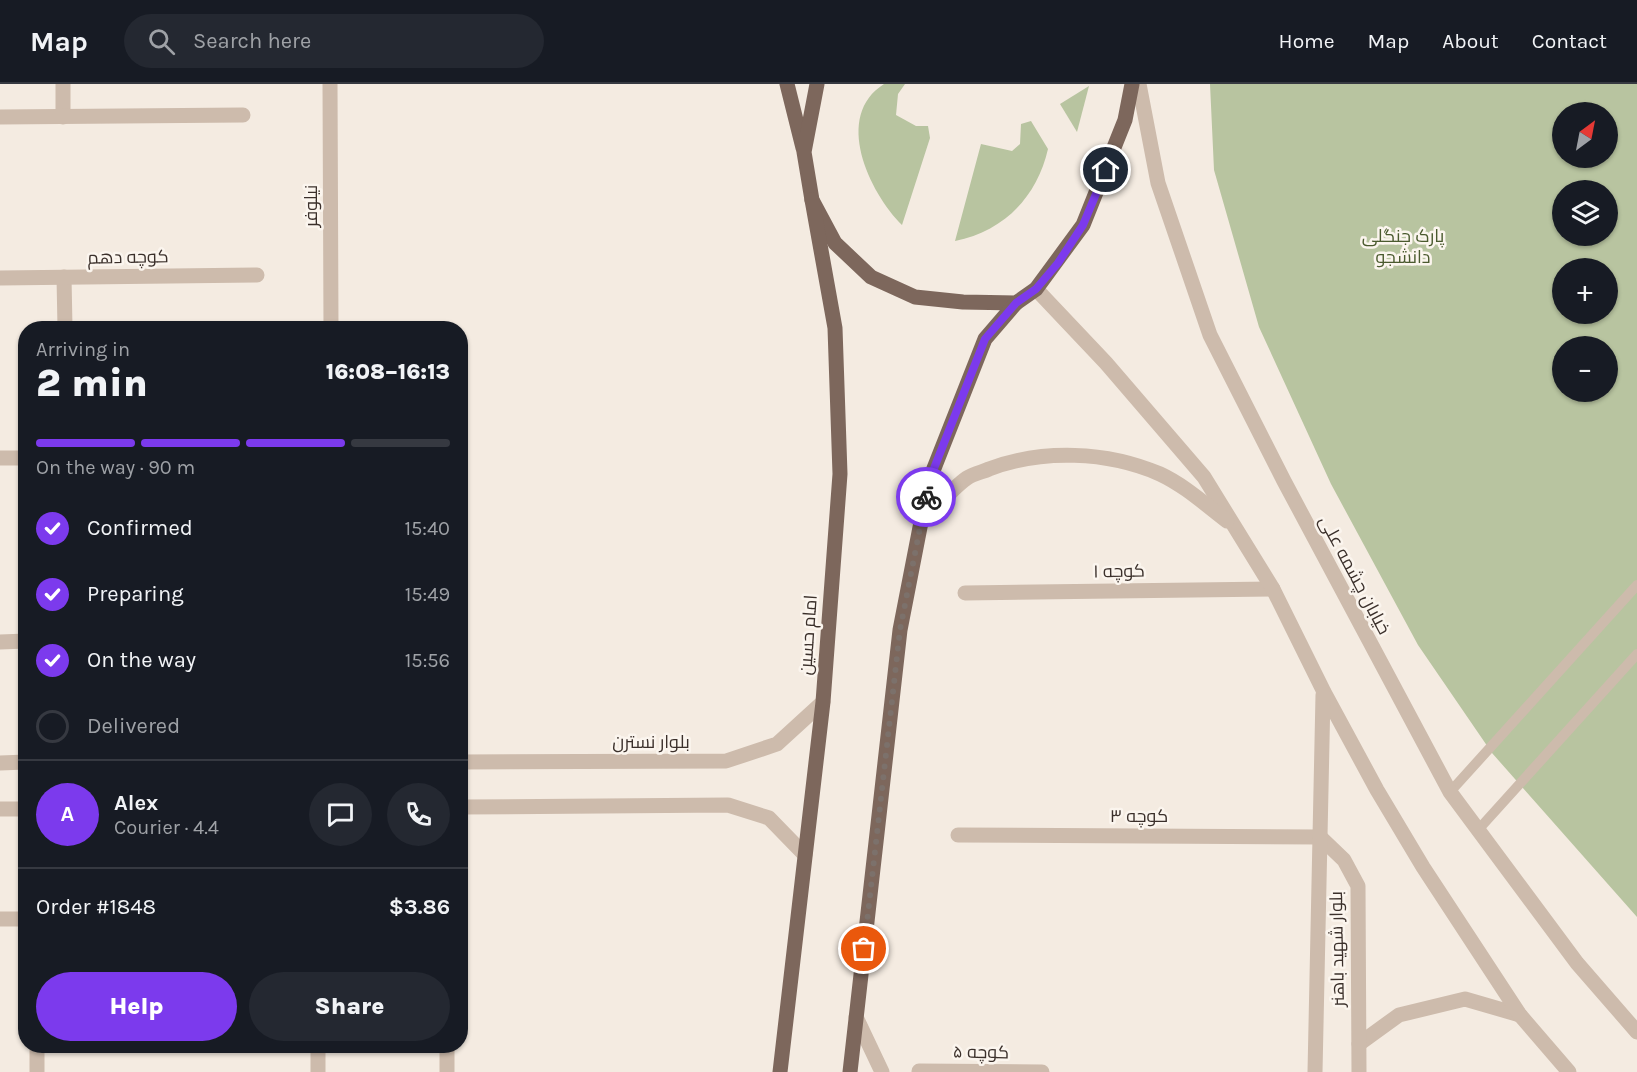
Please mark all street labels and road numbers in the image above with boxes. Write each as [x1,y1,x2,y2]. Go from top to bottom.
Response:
street label: نیلوفر [300,185,322,228]
street label: کوچه دهم [87,245,169,270]
street label: خیابان چشمه علی [1314,512,1396,639]
street label: کوچه ۱ [1093,560,1145,583]
street label: امام حسین [794,594,823,676]
street label: بلوار نسترن [612,731,690,753]
street label: کوچه ۳ [1110,805,1168,828]
street label: بلوار شهید باهنر [1325,891,1349,1008]
street label: کوچه ۵ [953,1041,1009,1064]

